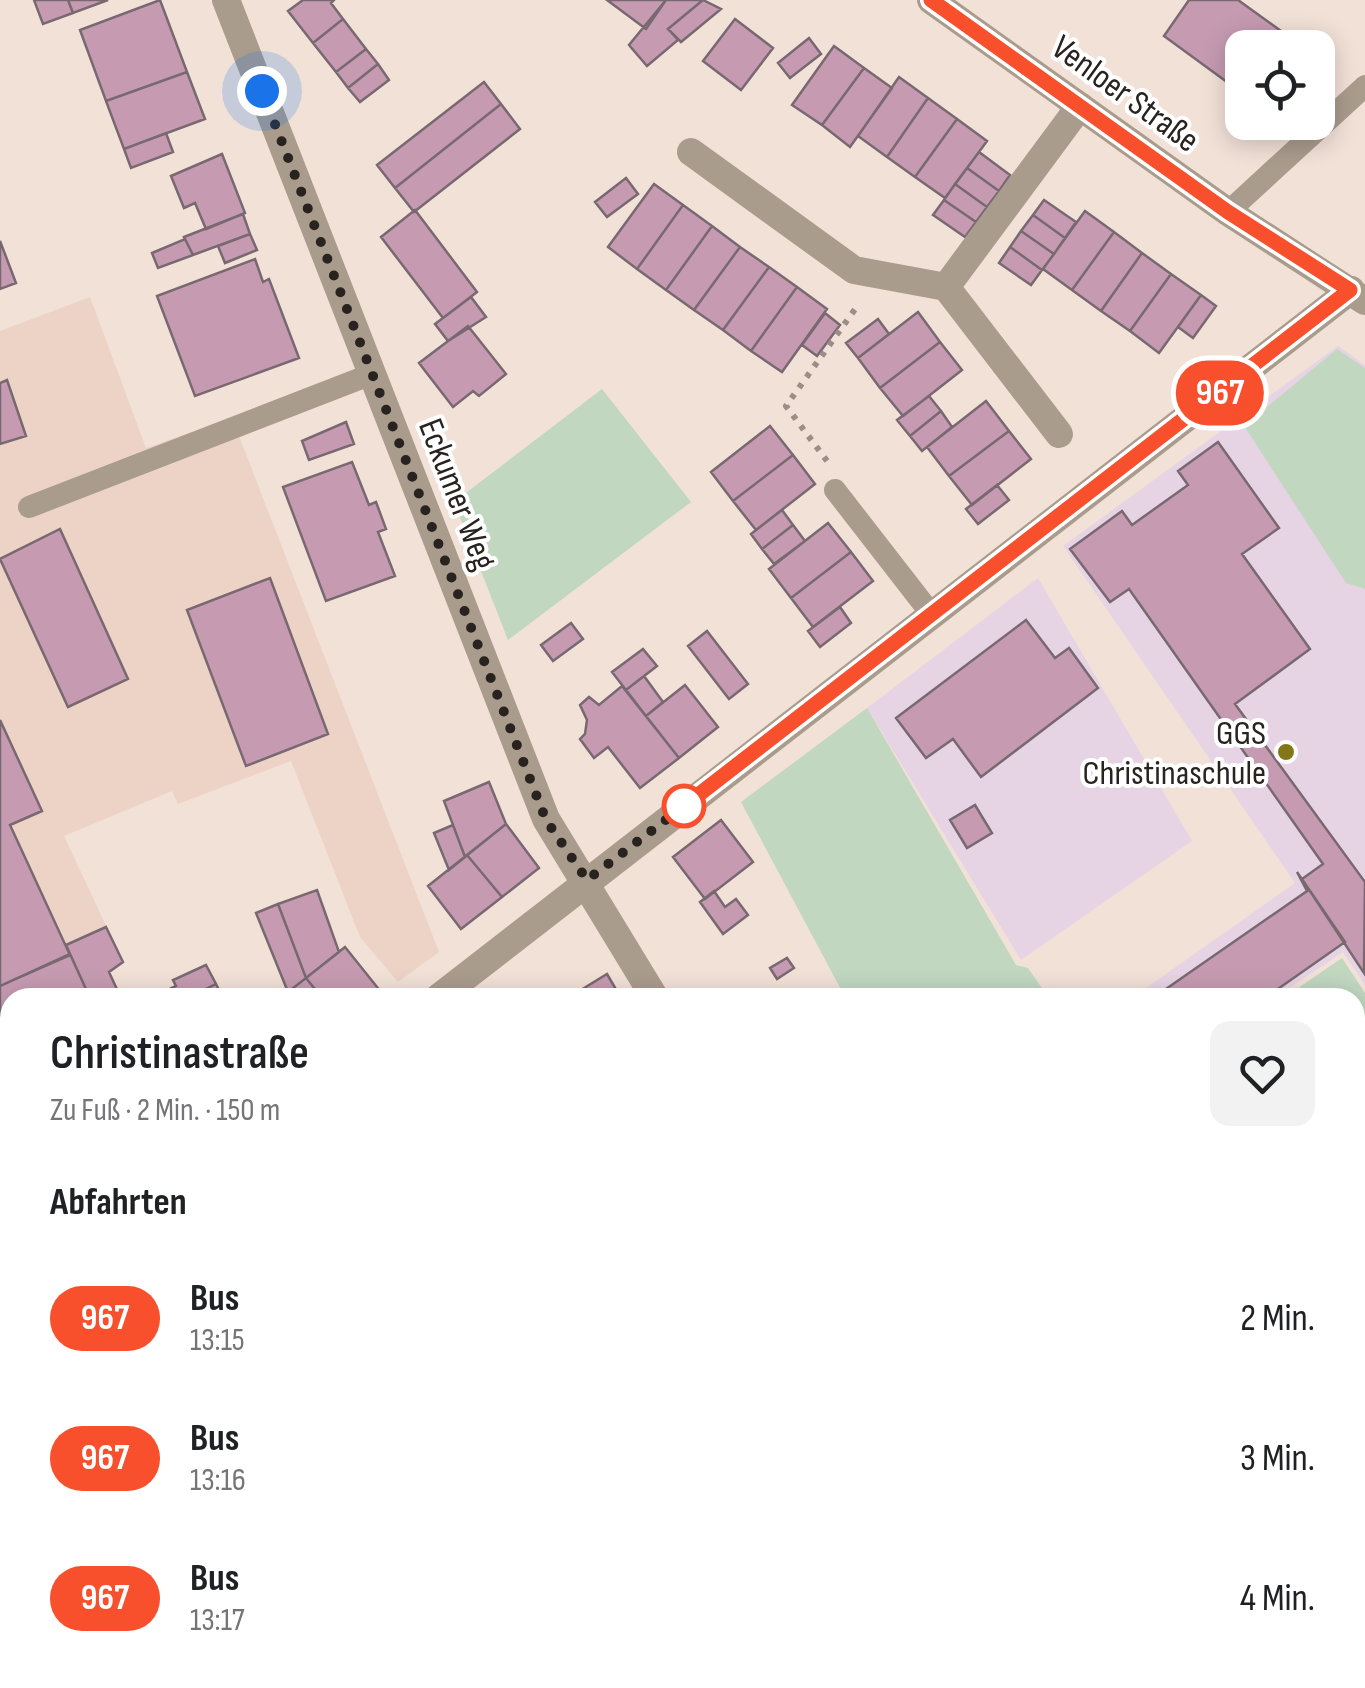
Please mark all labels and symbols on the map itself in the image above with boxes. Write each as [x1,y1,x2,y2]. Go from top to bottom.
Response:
street label: Venloer Straße [1043,26,1207,162]
your location [237,66,287,116]
line badge: 967 [1162,360,1278,426]
street label: Eckumer Weg [408,413,505,576]
place label: GGS Christinaschule [1083,712,1266,795]
marker: GGS Christinaschule [1275,741,1297,763]
unlabelled marker [663,785,705,827]

